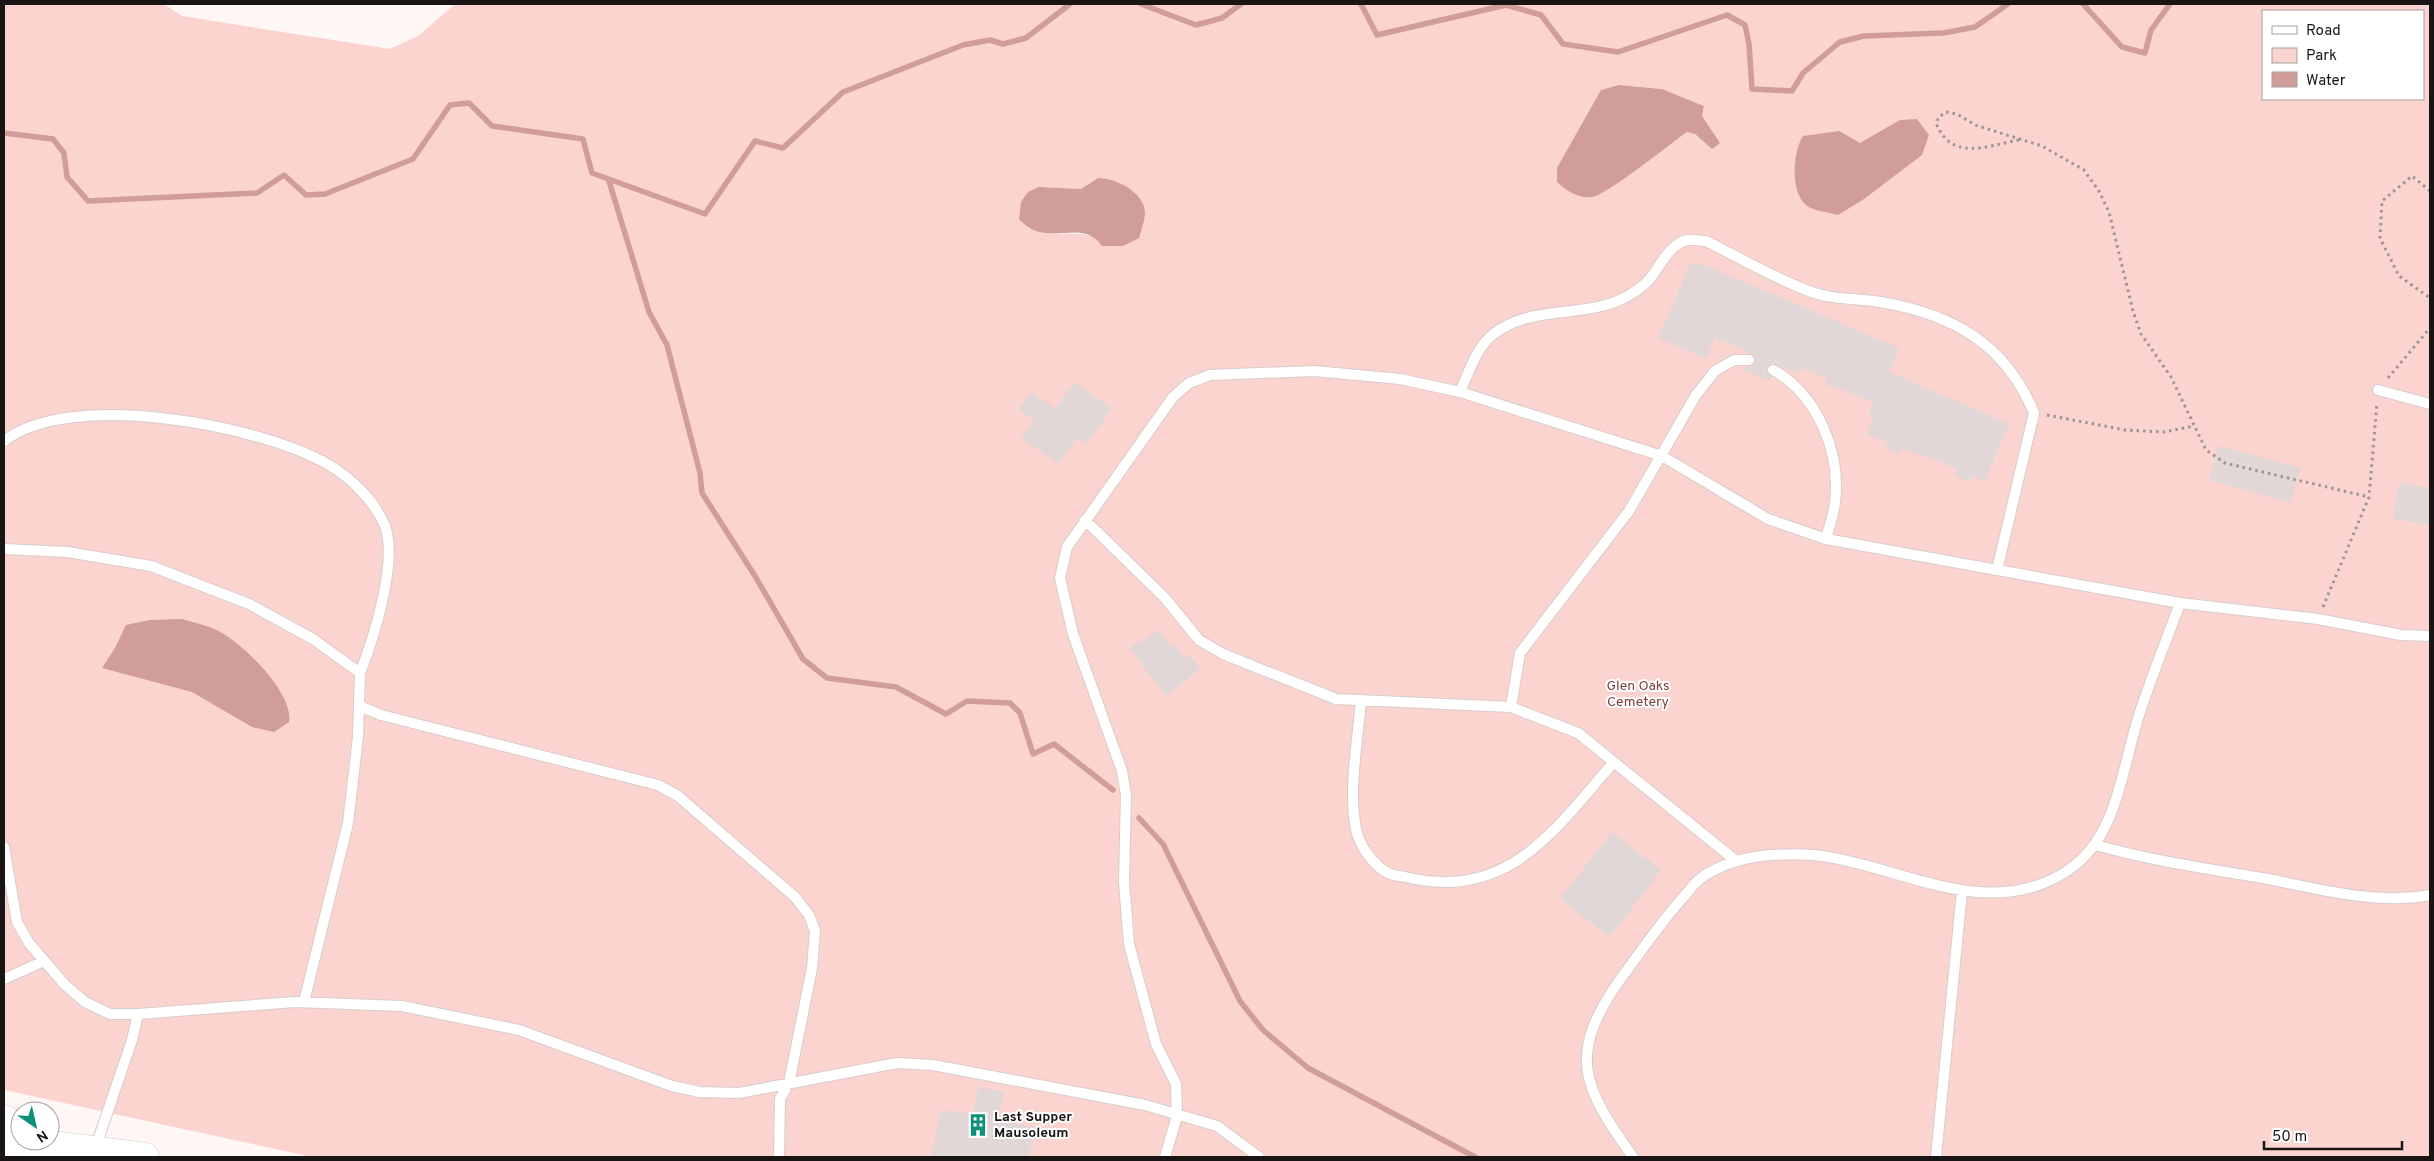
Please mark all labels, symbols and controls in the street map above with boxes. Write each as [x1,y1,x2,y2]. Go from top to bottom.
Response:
legend [2262,10,2424,100]
text: Road [2306,22,2341,41]
text: Park [2306,47,2337,66]
text: Water [2306,72,2346,91]
park label: Glen Oaks Cemetery [1606,678,1670,711]
north arrow [10,1101,60,1151]
place label: Last Supper Mausoleum [994,1109,1072,1142]
building icon: Last Supper Mausoleum [965,1112,991,1138]
scale bar [2264,1118,2402,1150]
text: N [33,1126,50,1145]
text: 50 m [2272,1128,2307,1147]

